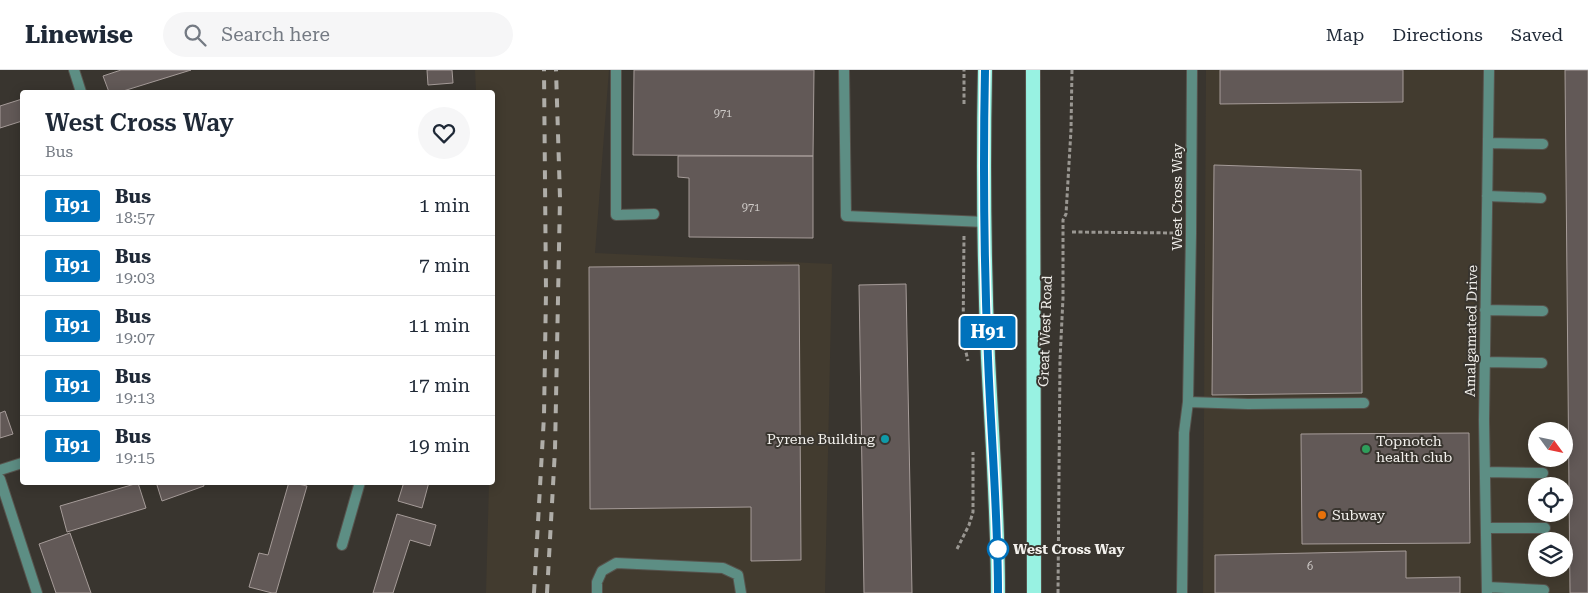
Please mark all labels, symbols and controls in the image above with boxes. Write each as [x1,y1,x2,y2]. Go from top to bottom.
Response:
search box [163,12,513,57]
text: Linewise [25,21,133,49]
icon: search [181,21,209,49]
text: Search here [221,23,330,46]
text: Map [1326,24,1364,45]
text: Directions [1392,24,1483,45]
text: Saved [1511,24,1563,45]
button: heart [418,107,470,159]
house number: 971 [714,107,732,120]
text: West Cross Way [45,109,234,137]
text: Bus [45,142,73,161]
street label: West Cross Way [1169,143,1185,250]
text: Bus [115,185,151,208]
text: 1 min [419,194,470,217]
text: H91 [55,195,90,216]
house number: 971 [742,201,760,214]
text: 18:57 [115,208,155,227]
text: Bus [115,245,151,268]
text: 7 min [419,254,470,277]
text: H91 [55,255,90,276]
street label: Amalgamated Drive [1462,265,1480,397]
text: 19:03 [115,268,155,287]
street label: Great West Road [1035,275,1055,387]
text: Bus [115,305,151,328]
text: 11 min [408,314,470,337]
text: H91 [55,315,90,336]
line badge: H91 [959,316,1017,348]
text: H91 [970,321,1006,342]
text: 19:07 [115,328,155,347]
text: Bus [115,365,151,388]
text: 17 min [408,374,470,397]
text: H91 [55,375,90,396]
text: 19:13 [115,388,155,407]
north arrow [1528,422,1572,468]
map controls [1528,422,1573,577]
text: Bus [115,425,151,448]
place label: Pyrene Building [767,431,875,447]
marker: Pyrene Building [879,433,891,445]
place label: Topnotch health club [1376,433,1452,465]
text: 19 min [408,434,470,457]
text: H91 [55,435,90,456]
marker: Topnotch health club [1360,443,1372,455]
text: 19:15 [115,448,155,467]
button: locate [1528,477,1573,522]
place label: Subway [1332,507,1386,523]
marker: Subway [1316,509,1328,521]
button: layers [1528,532,1573,577]
marker: West Cross Way [987,538,1009,560]
place label: West Cross Way [1013,541,1125,557]
house number: 6 [1307,560,1313,573]

